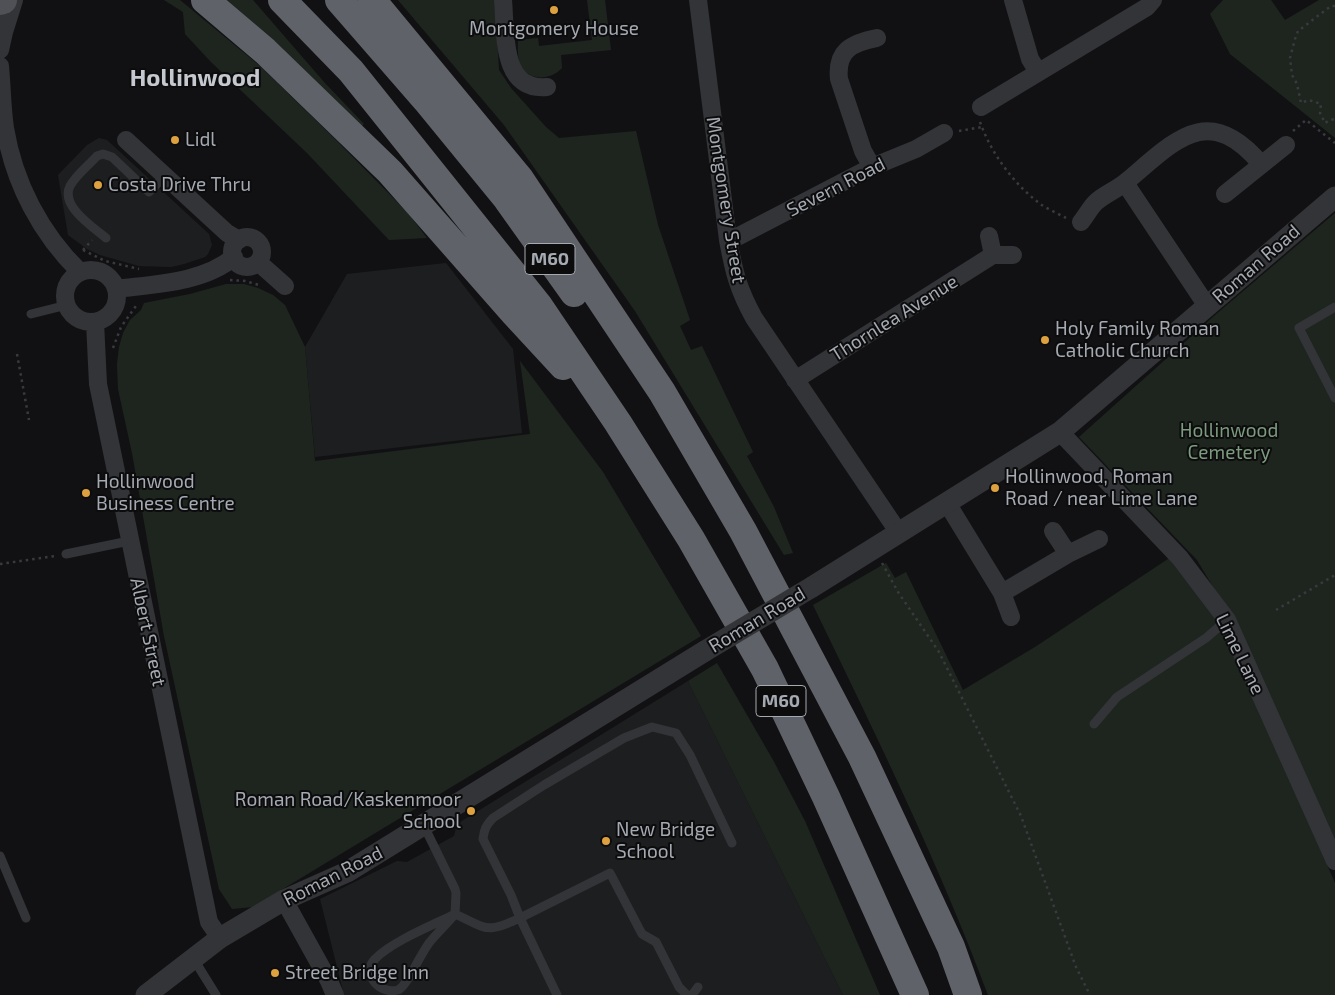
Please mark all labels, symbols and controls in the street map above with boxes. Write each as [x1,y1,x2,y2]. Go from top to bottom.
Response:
marker: Montgomery House [548,4,560,16]
place label: Montgomery House [469,18,639,40]
district label: Hollinwood [130,64,260,92]
street label: Montgomery Street [702,115,750,285]
place label: Lidl [185,129,216,151]
marker: Lidl [169,134,181,146]
street label: Severn Road [783,152,889,222]
place label: Costa Drive Thru [108,174,251,196]
marker: Costa Drive Thru [92,179,104,191]
street label: Roman Road [1208,220,1304,308]
road number: M60 [525,243,575,274]
street label: Thornlea Avenue [826,270,962,366]
place label: Holy Family Roman Catholic Church [1055,318,1220,362]
marker: Holy Family Roman Catholic Church [1039,334,1051,346]
park label: Hollinwood Cemetery [1180,420,1278,464]
place label: Hollinwood, Roman Road / near Lime Lane [1005,466,1198,510]
place label: Hollinwood Business Centre [96,471,235,515]
marker: Hollinwood, Roman Road / near Lime Lane [989,482,1001,494]
marker: Hollinwood Business Centre [80,487,92,499]
street label: Albert Street [125,576,171,688]
street label: Roman Road [705,582,809,658]
street label: Lime Lane [1211,610,1269,698]
road number: M60 [756,686,806,716]
place label: Roman Road/Kaskenmoor School [235,789,461,833]
marker: Roman Road/Kaskenmoor School [465,805,477,817]
place label: New Bridge School [616,819,715,863]
marker: New Bridge School [600,835,612,847]
street label: Roman Road [279,841,387,911]
place label: Street Bridge Inn [285,962,429,984]
marker: Street Bridge Inn [269,967,281,979]

